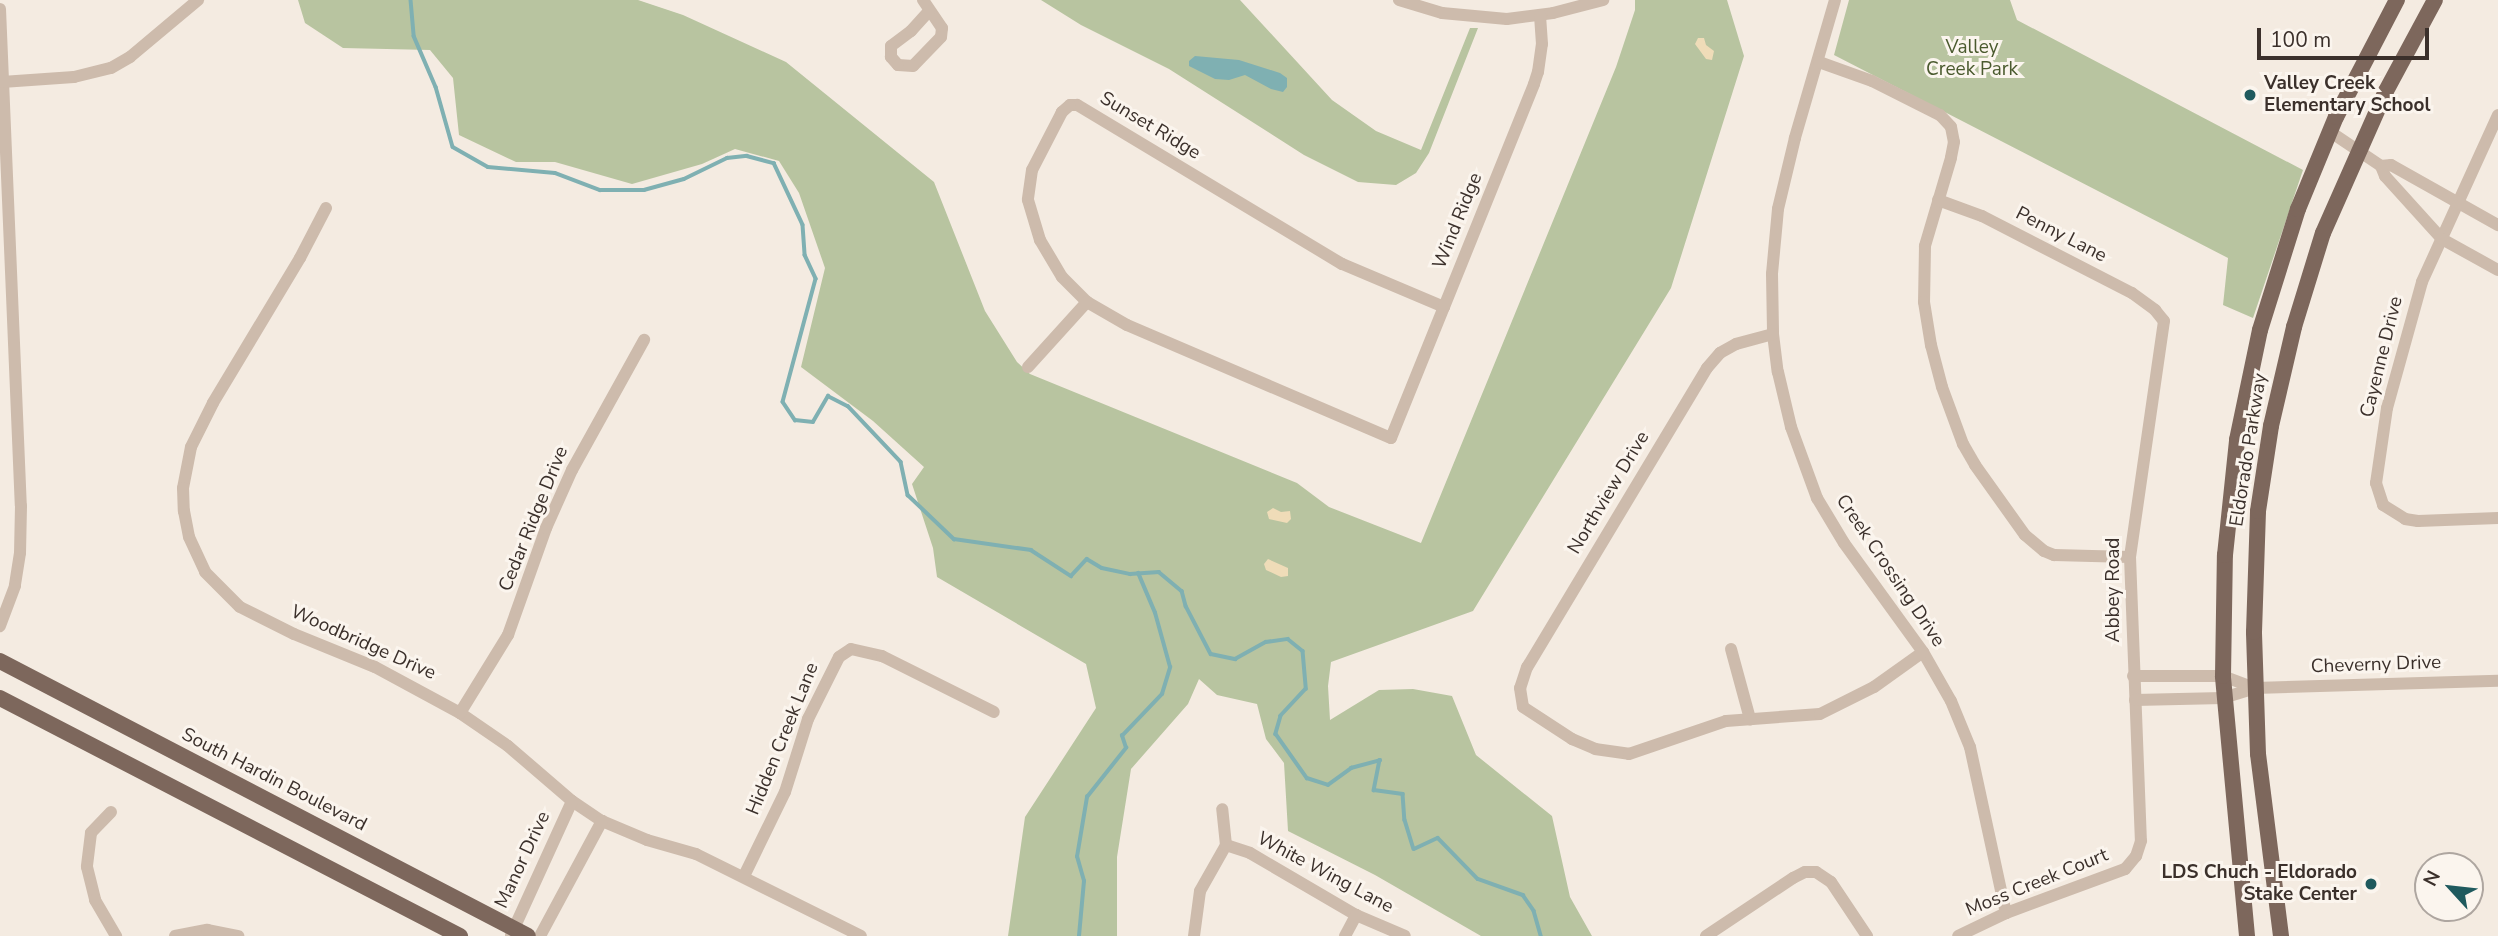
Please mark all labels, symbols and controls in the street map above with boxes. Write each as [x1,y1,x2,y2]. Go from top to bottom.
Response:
scale bar [2260,14,2432,58]
text: 100 m [2270,26,2331,54]
park label: Valley Creek Park [1926,37,2018,81]
place label: Valley Creek Elementary School [2264,73,2431,117]
street label: Sunset Ridge [1096,87,1204,165]
marker: Valley Creek Elementary School [2242,87,2258,103]
street label: Wind Ridge [1428,170,1488,272]
street label: Penny Lane [2012,202,2110,268]
street label: Cayenne Drive [2356,294,2408,420]
street label: Eldorado Parkway [2226,372,2272,528]
street label: Northview Drive [1563,427,1655,559]
street label: Cedar Ridge Drive [495,443,573,595]
street label: Creek Crossing Drive [1831,491,1949,651]
street label: Abbey Road [2103,538,2125,642]
street label: Woodbridge Drive [287,601,439,685]
street label: Cheverny Drive [2310,651,2442,679]
street label: Hidden Creek Lane [742,660,824,818]
street label: South Hardin Boulevard [178,723,370,837]
street label: Manor Drive [491,808,555,912]
street label: White Wing Lane [1253,827,1397,919]
street label: Moss Creek Court [1963,844,2111,922]
north arrow [2414,852,2484,922]
place label: LDS Chuch - Eldorado Stake Center [2161,862,2357,906]
text: N [2417,866,2447,891]
marker: LDS Chuch - Eldorado Stake Center [2363,876,2379,892]

